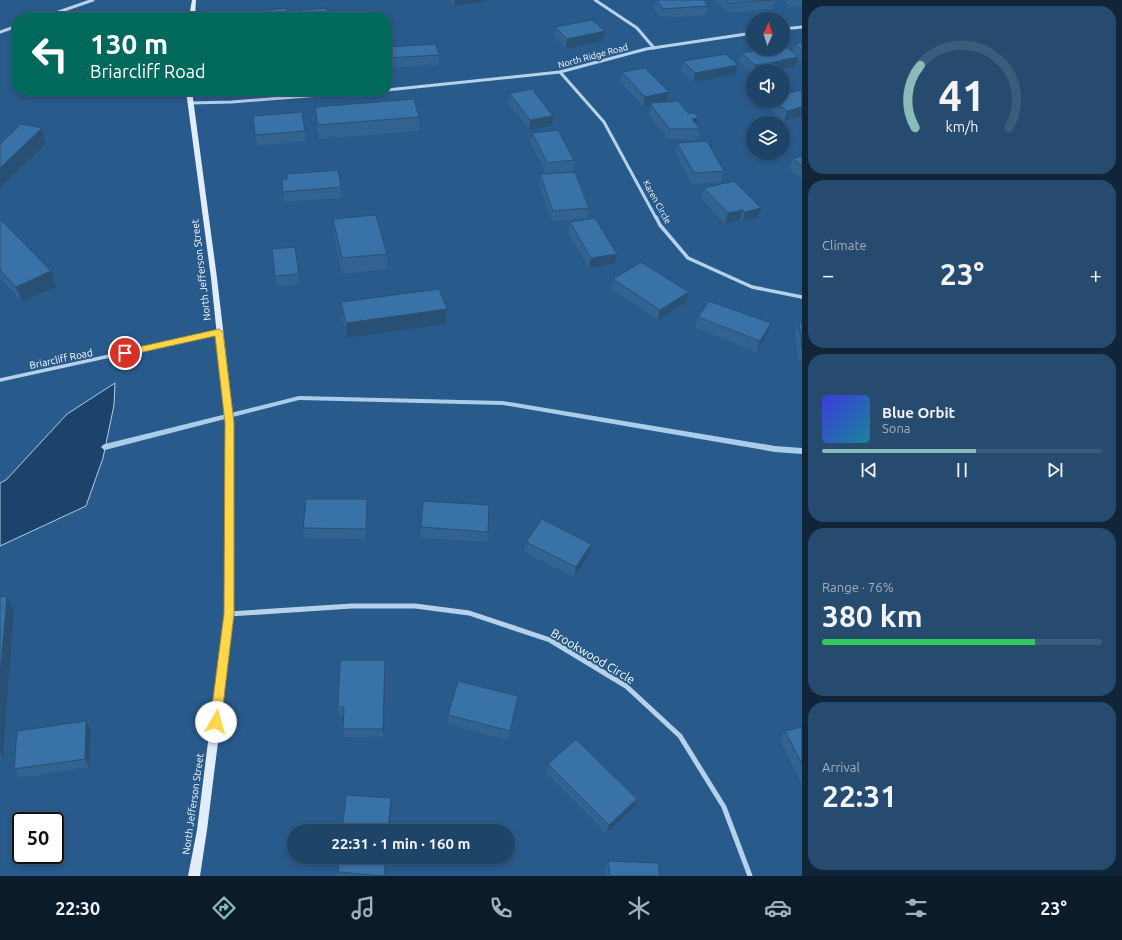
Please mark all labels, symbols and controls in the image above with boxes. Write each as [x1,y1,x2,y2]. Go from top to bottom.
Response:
north arrow [746,12,790,56]
map controls [746,12,790,160]
icon: left [24,28,76,80]
text: 130 m [90,28,168,59]
street label: North Ridge Road [557,42,629,70]
text: Briarcliff Road [90,61,205,81]
button: sound [746,64,790,108]
text: 41 [939,72,985,119]
button: layers [746,116,790,160]
text: km/h [946,119,978,135]
street label: Karen Circle [641,178,673,226]
street label: North Jefferson Street [189,219,213,321]
text: Climate [822,238,867,252]
text: 23° [940,257,984,291]
text: − [822,262,834,287]
text: + [1090,262,1102,287]
pin [108,336,142,370]
icon: arrive [114,342,136,364]
street label: Briarcliff Road [28,347,94,371]
text: Blue Orbit [882,404,955,421]
text: Sona [882,421,911,435]
icon: previous [858,459,880,481]
icon: pause [951,459,973,481]
icon: next [1044,459,1066,481]
text: Range · 76% [822,580,894,594]
text: 380 km [822,599,923,633]
street label: Brookwood Circle [549,626,637,686]
position arrow [195,701,237,743]
street label: North Jefferson Street [180,753,206,855]
text: Arrival [822,760,860,774]
text: 22:31 [822,779,897,813]
speed limit sign: 50 [12,812,64,864]
text: 22:31 · 1 min · 160 m [332,835,470,852]
icon: directions [210,894,238,922]
icon: music [349,894,377,922]
icon: phone [487,894,515,922]
icon: climate [625,894,653,922]
icon: car [764,894,792,922]
icon: filters [902,894,930,922]
text: 22:30 [55,898,100,918]
text: 23° [1040,898,1067,918]

